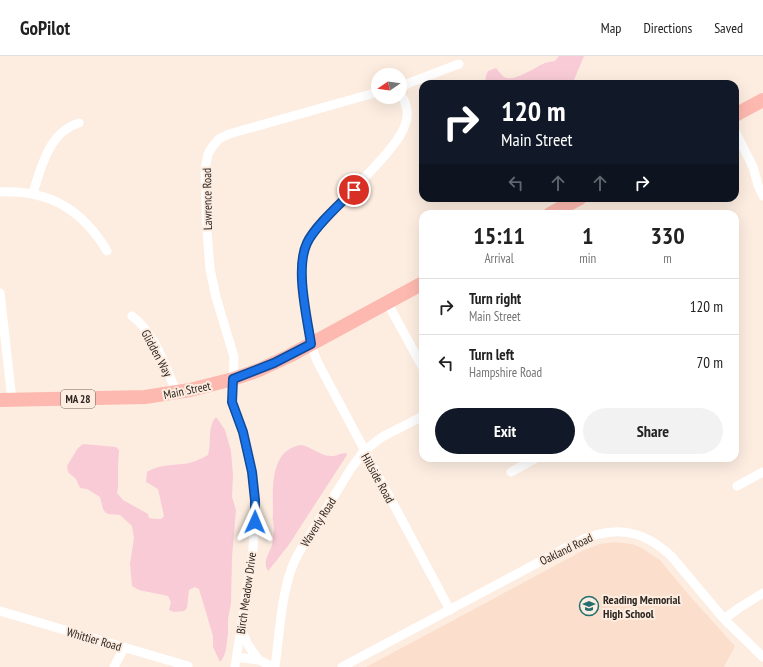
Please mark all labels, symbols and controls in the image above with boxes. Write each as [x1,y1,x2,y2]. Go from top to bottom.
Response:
text: GoPilot [20,16,70,40]
text: Map [601,19,621,37]
text: Directions [643,19,692,37]
text: Saved [714,19,743,37]
north arrow [371,68,407,104]
map controls [371,68,407,104]
text: 120 m [501,92,565,129]
icon: right [435,96,487,148]
text: Main Street [501,128,573,151]
street label: Lawrence Road [199,168,215,230]
icon: left [505,172,527,194]
icon: ahead [547,172,569,194]
icon: ahead [589,172,611,194]
icon: right [631,172,653,194]
pin [337,173,371,207]
icon: arrive [343,179,365,201]
text: 15:11 [473,220,525,251]
text: 1 [582,220,593,251]
text: 330 [650,220,685,251]
text: Arrival [484,250,514,267]
text: min [579,250,596,267]
text: m [663,250,672,267]
text: Turn right [469,289,521,308]
icon: right [435,296,457,318]
text: 120 m [690,297,723,316]
text: Main Street [469,308,521,325]
street label: Glidden Way [138,327,176,380]
text: Turn left [469,345,514,364]
icon: left [435,352,457,374]
text: 70 m [697,353,723,372]
text: Hampshire Road [469,364,542,381]
street label: Main Street [162,378,213,402]
road number: MA 28 [61,390,95,408]
button: Exit [435,408,575,454]
button: Share [583,408,723,454]
street label: Hillside Road [358,451,398,505]
street label: Waverly Road [297,495,339,549]
position arrow [234,501,276,543]
street label: Oakland Road [537,530,595,568]
street label: Birch Meadow Drive [233,551,259,635]
place label: Reading Memorial High School [603,592,680,621]
school or university icon: Reading Memorial High School [578,595,600,617]
street label: Whittier Road [65,624,123,654]

